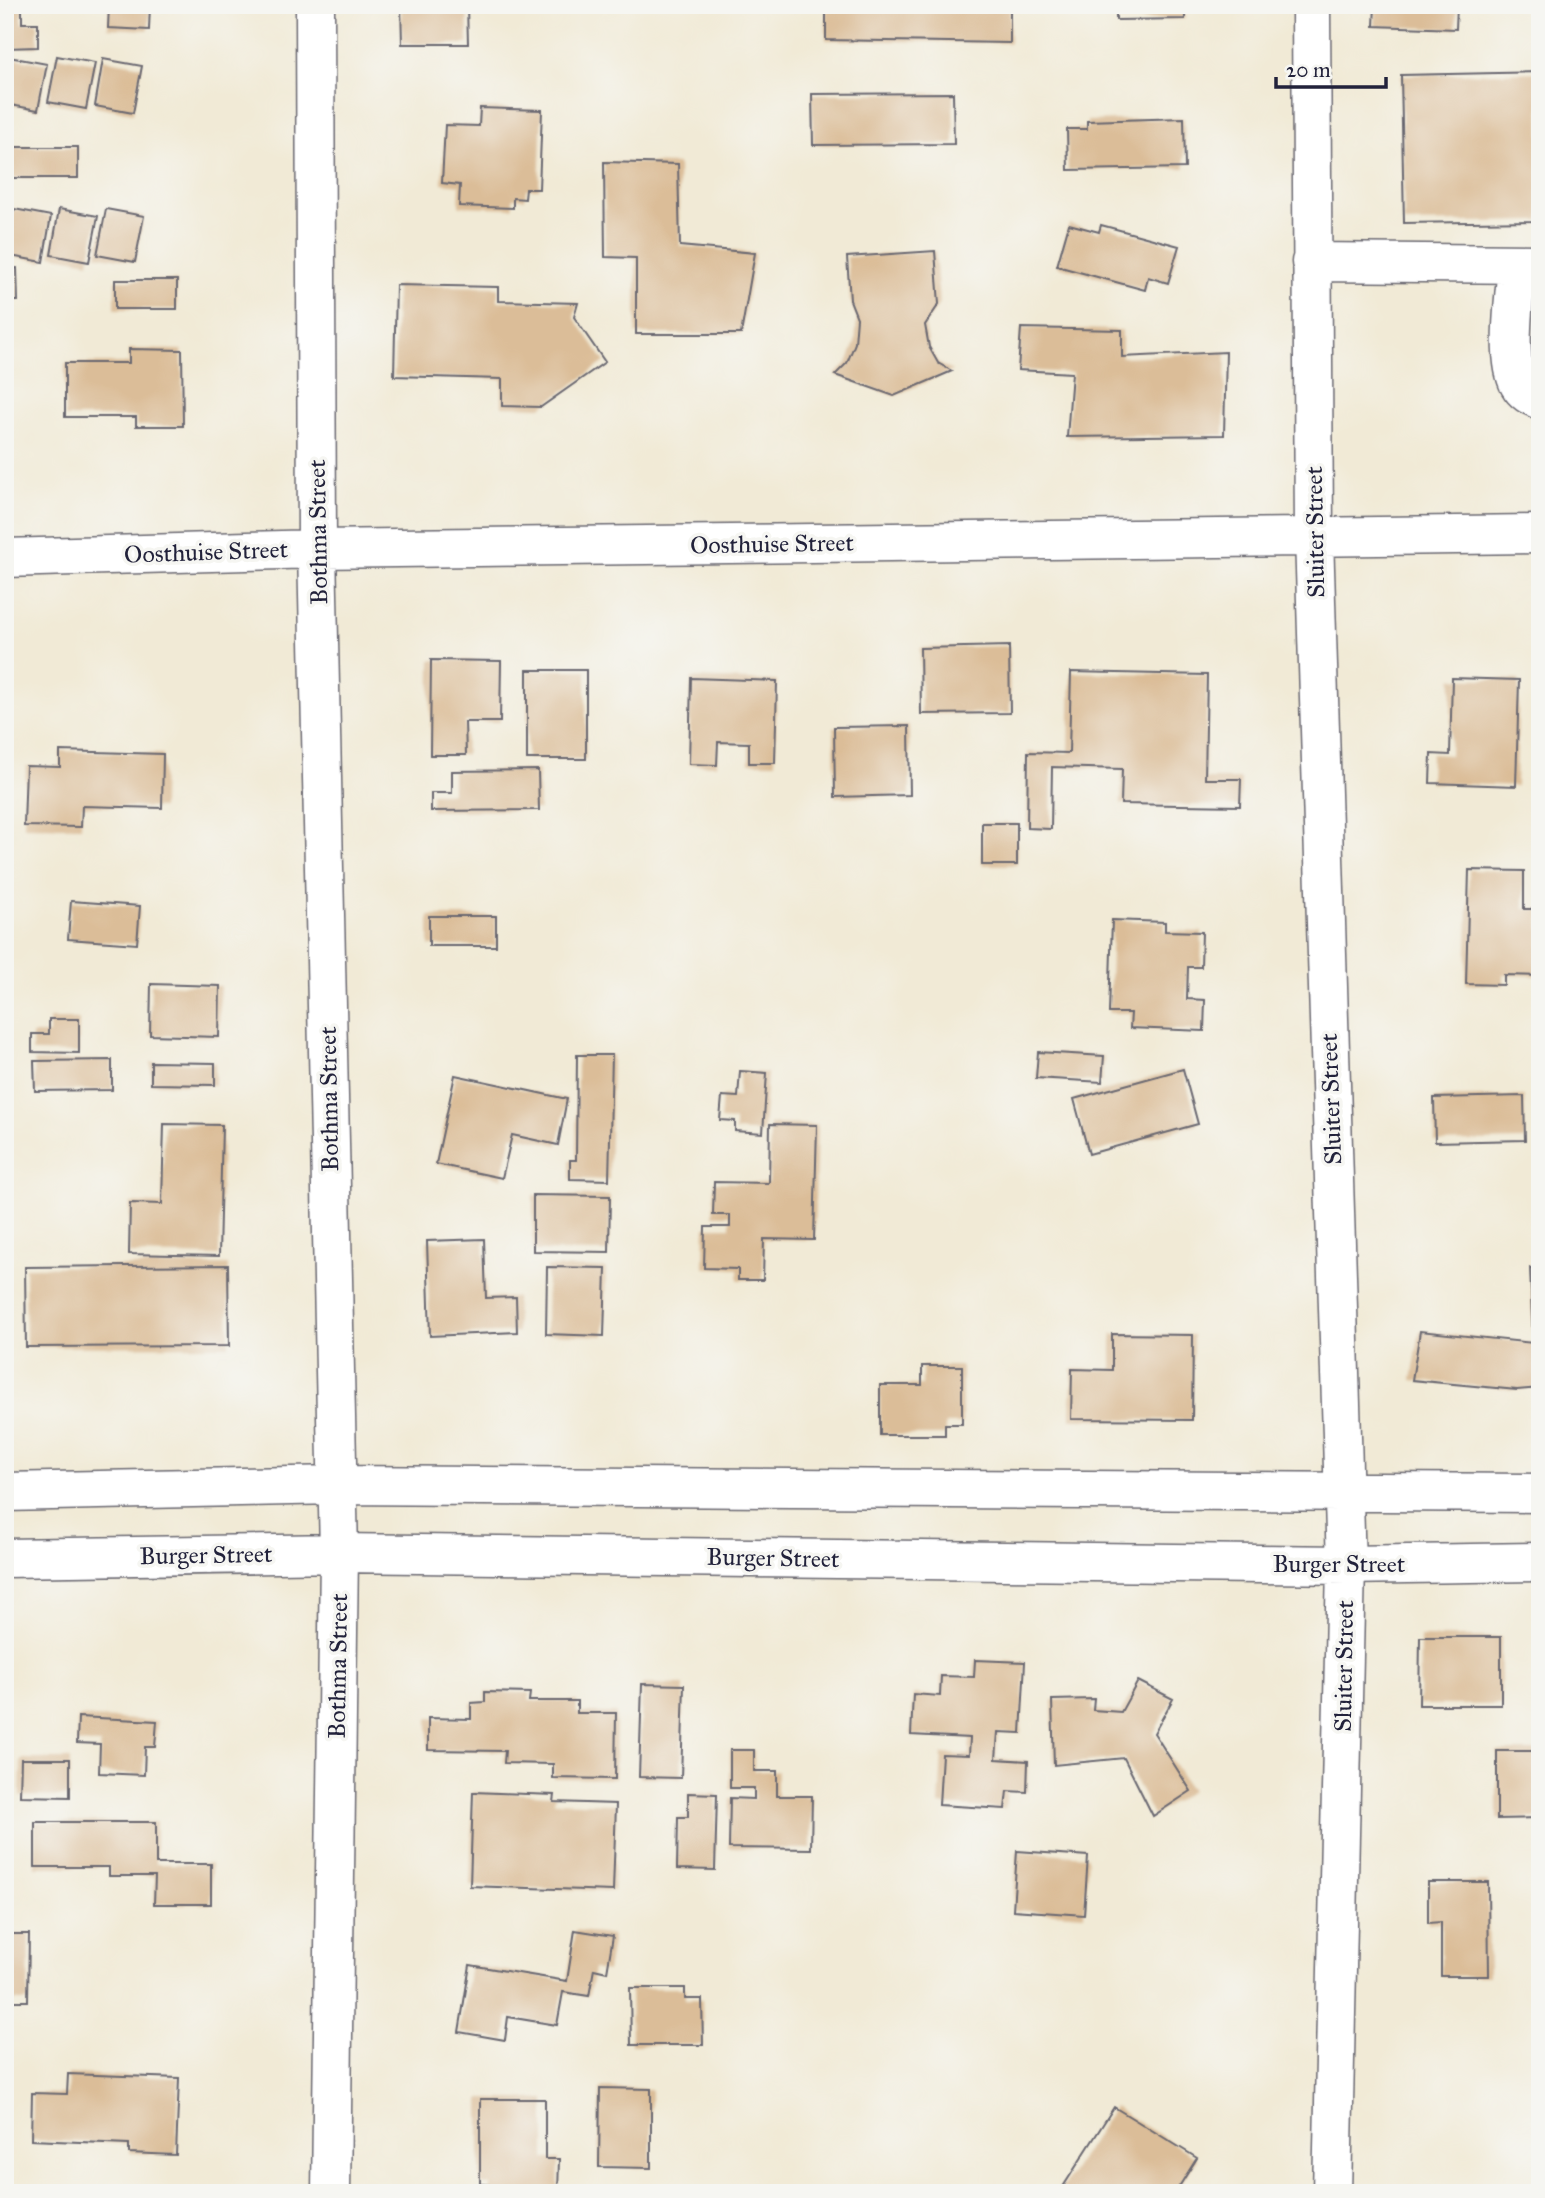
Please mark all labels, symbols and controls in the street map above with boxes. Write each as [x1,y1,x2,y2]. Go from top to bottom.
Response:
scale bar [1276,46,1386,90]
text: 20 m [1286,57,1331,83]
street label: Bothma Street [302,459,334,605]
street label: Sluiter Street [1299,465,1331,598]
street label: Oosthuise Street [690,528,855,560]
street label: Oosthuise Street [124,534,289,570]
street label: Bothma Street [313,1026,345,1172]
street label: Sluiter Street [1314,1032,1348,1165]
street label: Burger Street [139,1539,273,1571]
street label: Burger Street [706,1542,840,1574]
street label: Burger Street [1273,1549,1406,1579]
street label: Bothma Street [322,1593,354,1739]
street label: Sluiter Street [1328,1599,1360,1732]

